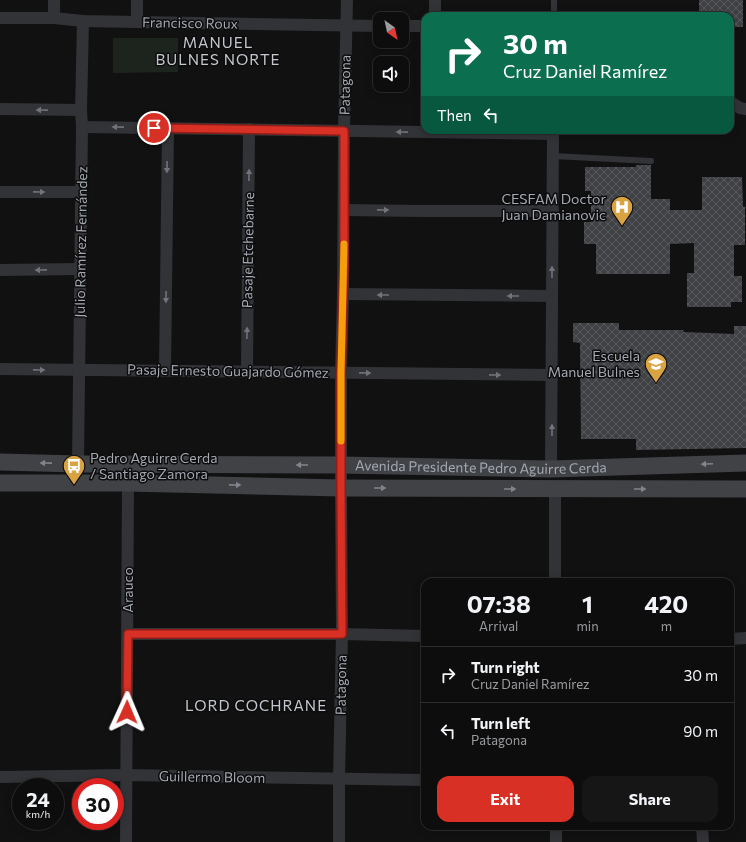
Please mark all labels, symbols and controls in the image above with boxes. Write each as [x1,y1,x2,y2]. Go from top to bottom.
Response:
north arrow [373,12,409,48]
map controls [373,12,409,92]
street label: Francisco Roux [142,13,239,32]
text: 30 m [503,26,568,60]
icon: right [437,28,489,80]
district label: MANUEL BULNES NORTE [156,33,280,68]
street label: Patagona [335,55,354,115]
button: sound [373,56,409,92]
text: Cruz Daniel Ramírez [503,60,667,82]
icon: left [480,104,502,126]
one-way arrow [36,106,48,113]
text: Then [437,106,472,124]
pin [137,111,171,145]
icon: arrive [143,117,165,139]
one-way arrow [111,124,124,130]
one-way arrow [395,129,408,135]
one-way arrow [164,161,171,173]
street label: Julio Ramírez Fernández [71,166,90,318]
one-way arrow [246,168,252,181]
one-way arrow [33,189,46,195]
place label: CESFAM Doctor Juan Damianovic [501,190,606,223]
street label: Pasaje Etchebarne [238,192,257,308]
hospital icon: CESFAM Doctor Juan Damianovic [609,194,635,227]
one-way arrow [377,207,390,213]
one-way arrow [549,265,555,278]
one-way arrow [35,266,47,273]
one-way arrow [163,291,169,304]
one-way arrow [377,291,389,298]
one-way arrow [506,293,519,299]
one-way arrow [244,326,250,339]
place label: Escuela Manuel Bulnes [548,347,640,380]
school or university icon: Escuela Manuel Bulnes [643,351,669,384]
street label: Pasaje Ernesto Guajardo Gómez [127,360,329,381]
one-way arrow [33,367,46,373]
one-way arrow [359,370,372,376]
one-way arrow [489,372,502,378]
one-way arrow [549,423,555,436]
place label: Pedro Aguirre Cerda / Santiago Zamora [90,449,218,482]
bus stop icon: Pedro Aguirre Cerda / Santiago Zamora [61,453,87,486]
street label: Avenida Presidente Pedro Aguirre Cerda [355,456,607,477]
one-way arrow [39,460,52,466]
one-way arrow [700,461,713,467]
one-way arrow [295,462,308,468]
one-way arrow [229,482,241,489]
one-way arrow [374,485,387,491]
one-way arrow [504,486,517,492]
one-way arrow [634,486,647,492]
street label: Arauco [119,567,136,613]
text: 07:38 [467,589,531,618]
text: 1 [582,589,593,618]
text: 420 [644,589,688,618]
text: Arrival [479,618,518,634]
text: min [576,618,599,634]
text: m [661,618,672,634]
street label: Patagona [331,655,350,715]
text: Turn right [471,658,540,676]
icon: right [437,664,459,686]
text: 30 m [684,666,718,684]
text: Cruz Daniel Ramírez [471,676,590,692]
position arrow [106,691,148,733]
district label: LORD COCHRANE [185,696,327,714]
text: Turn left [471,714,530,732]
icon: left [437,720,459,742]
text: 90 m [683,722,718,740]
text: Patagona [471,732,527,748]
street label: Guillermo Bloom [159,767,265,786]
button: Exit [437,776,574,822]
button: Share [582,776,718,822]
speed limit sign: 30 [72,778,124,830]
text: 24 [26,787,50,811]
text: km/h [26,808,50,820]

